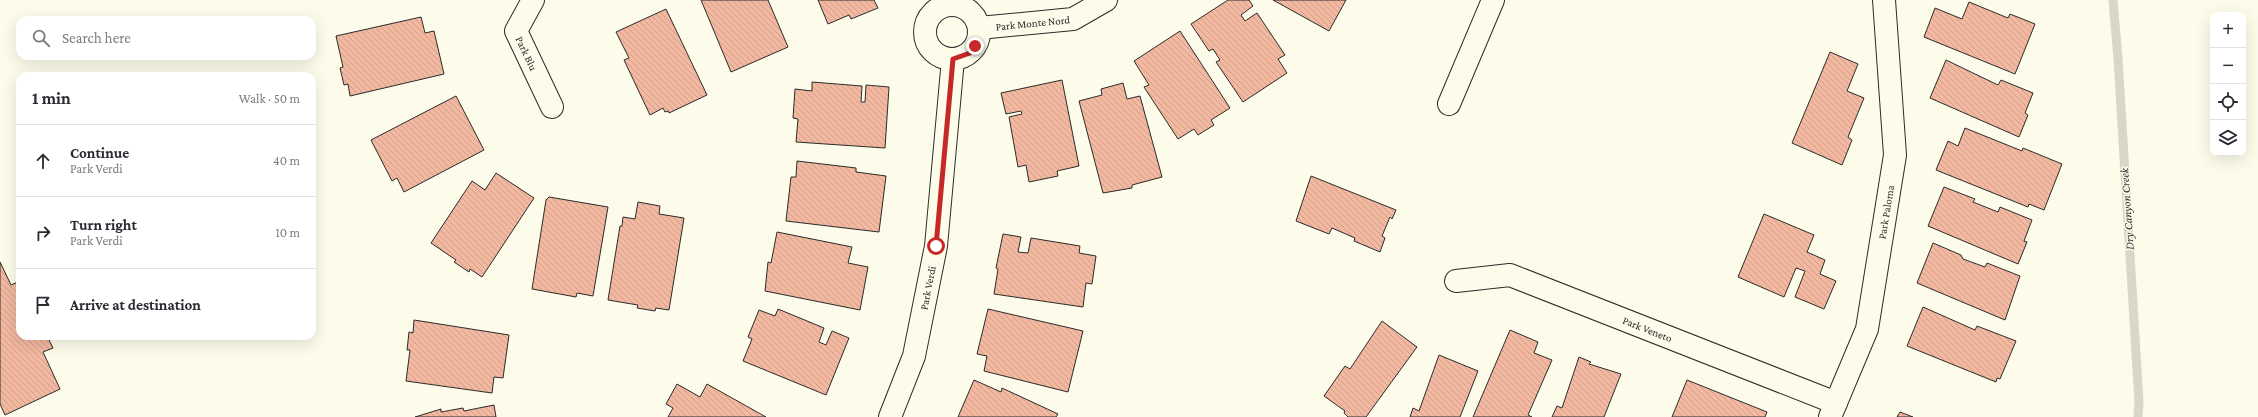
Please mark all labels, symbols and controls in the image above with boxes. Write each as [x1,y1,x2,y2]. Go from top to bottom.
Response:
map controls [2210,12,2246,156]
button: + [2210,12,2246,48]
street label: Park Monte Nord [995,13,1071,32]
search box [16,16,316,60]
icon: search [30,27,52,49]
text: Search here [62,30,131,46]
street label: Park Blu [513,34,540,72]
route end [966,37,984,55]
button: − [2210,48,2246,84]
button: locate [2210,84,2246,120]
text: 1 min [32,89,71,108]
text: Walk · 50 m [239,91,300,106]
button: layers [2210,120,2246,156]
text: Continue [70,145,129,161]
icon: ahead [32,150,54,172]
text: 40 m [273,153,300,168]
text: Park Verdi [70,161,123,176]
water label: Dry Canyon Creek [2117,167,2137,250]
street label: Park Paloma [1876,184,1896,240]
text: Turn right [70,217,137,233]
icon: right [32,222,54,244]
text: 10 m [275,225,300,240]
text: Park Verdi [70,233,123,248]
route start [927,237,945,255]
street label: Park Verdi [917,265,938,311]
icon: arrive [32,294,54,316]
text: Arrive at destination [70,297,201,313]
street label: Park Veneto [1621,314,1674,344]

